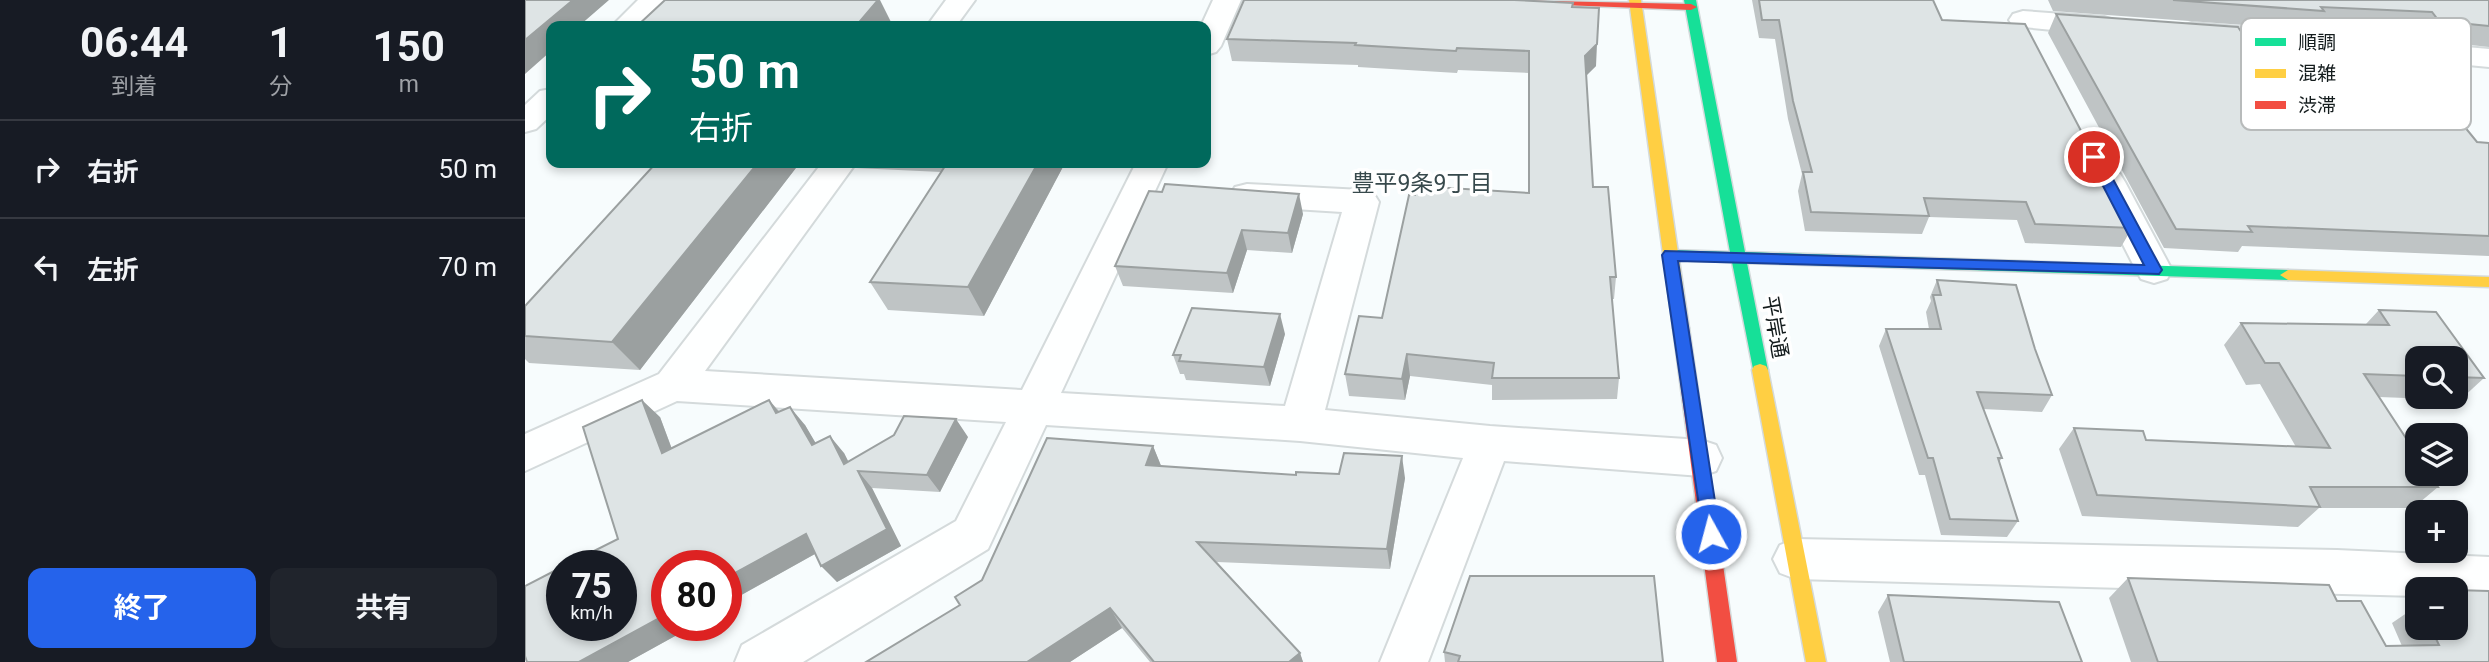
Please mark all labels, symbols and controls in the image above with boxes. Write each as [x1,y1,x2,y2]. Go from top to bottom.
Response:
text: 06:44 [80,18,188,67]
text: 1 [268,18,293,67]
legend [2241,18,2471,130]
text: 150 [373,22,445,71]
text: 順調 [2298,31,2336,54]
text: 50 m [689,43,800,100]
icon: right [574,49,665,140]
text: 混雑 [2298,62,2336,85]
text: m [399,71,419,98]
text: 到着 [111,73,157,100]
text: 分 [269,73,292,100]
text: 渋滞 [2298,94,2336,117]
text: 右折 [689,109,753,147]
pin [2064,127,2124,187]
icon: arrive [2075,138,2113,176]
icon: right [28,150,66,188]
text: 50 m [439,154,497,184]
text: 右折 [87,157,139,187]
district label: 豊平9条9丁目 [1352,170,1492,197]
icon: left [28,248,66,286]
text: 70 m [439,252,497,282]
text: 左折 [87,255,139,285]
street label: 平岸通 [1758,294,1792,360]
map controls [2405,346,2468,640]
button: search [2405,346,2468,409]
button: layers [2405,423,2468,486]
position arrow [1674,497,1748,571]
button: + [2405,500,2468,563]
speed limit sign: 80 [651,550,742,641]
text: 75 [571,566,612,607]
button: 終了 [28,568,256,648]
button: 共有 [270,568,497,648]
button: − [2405,577,2468,640]
text: km/h [570,602,613,623]

